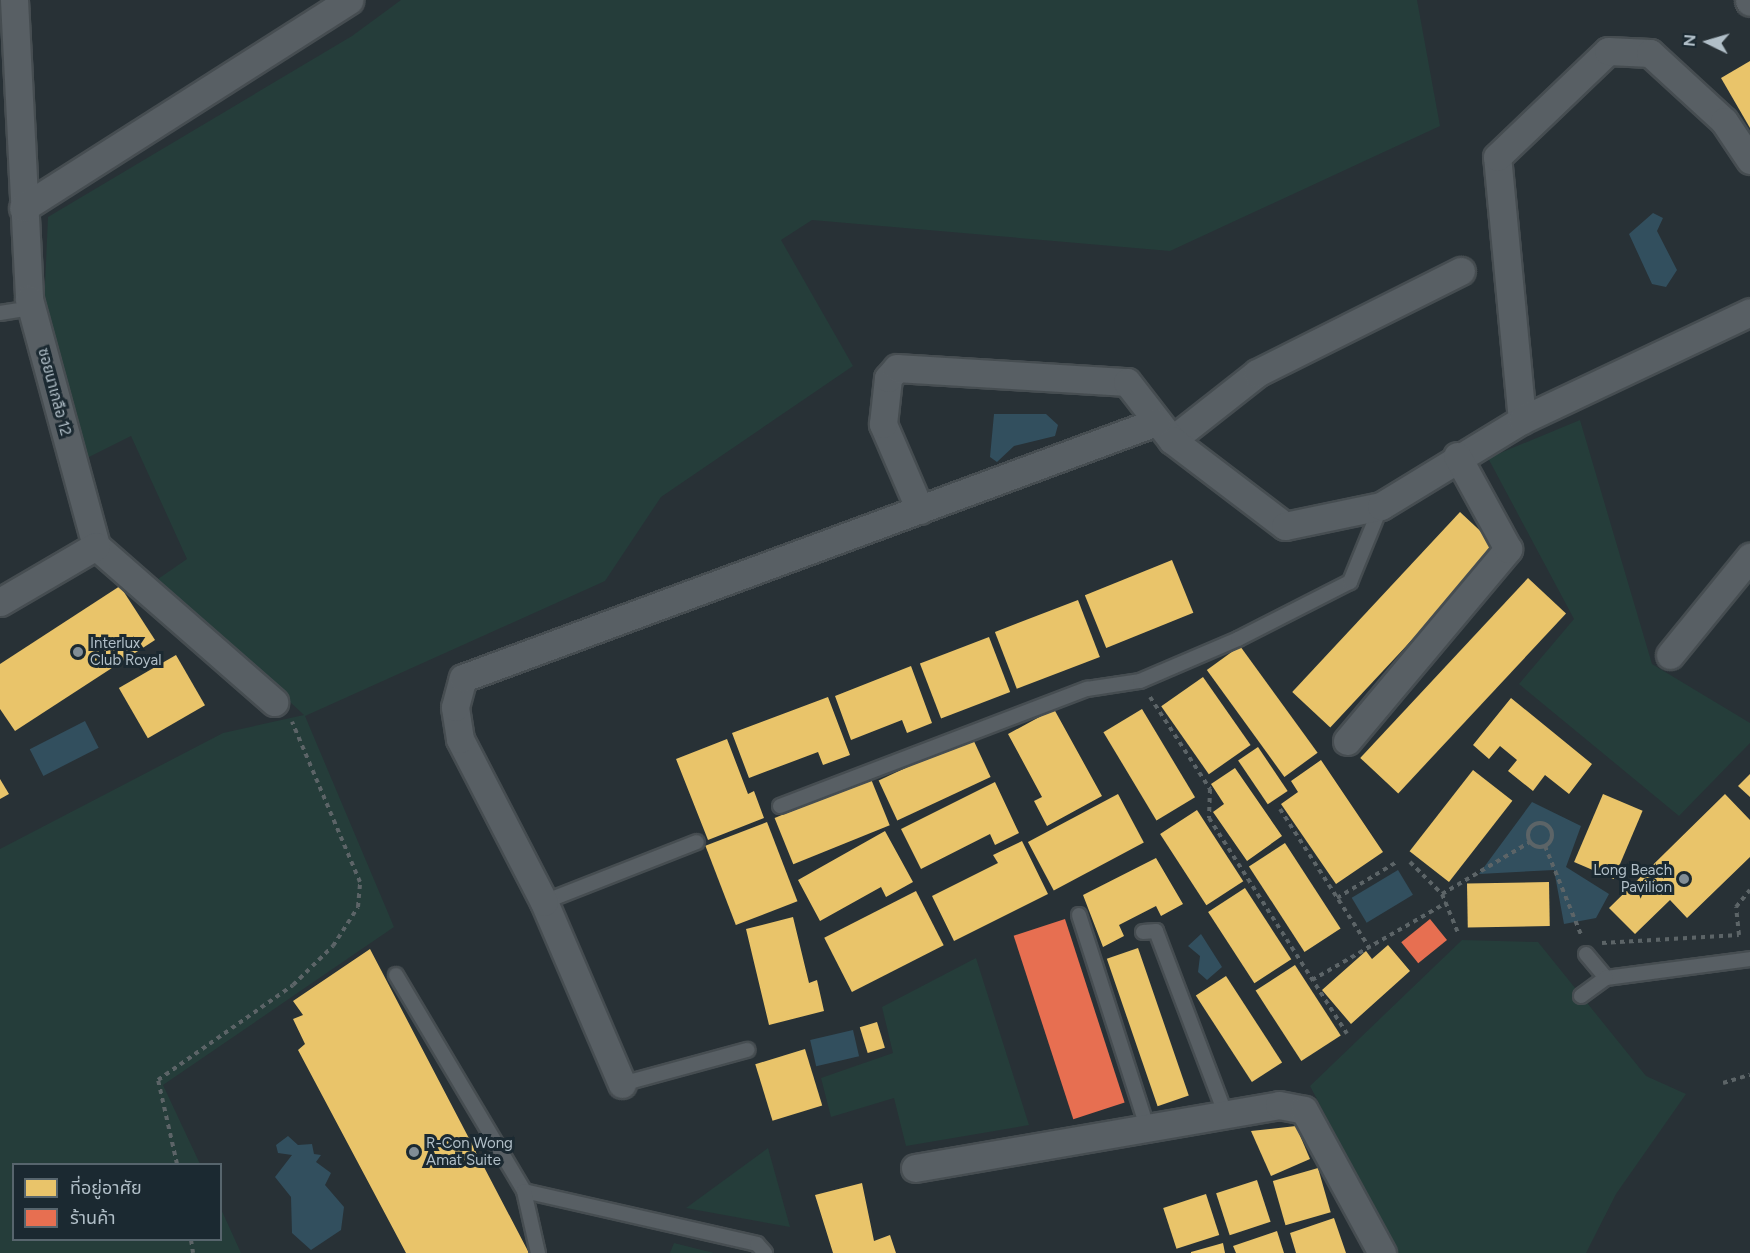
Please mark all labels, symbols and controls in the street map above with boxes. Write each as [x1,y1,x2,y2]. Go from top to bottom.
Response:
north arrow [1678,12,1738,72]
text: N [1680,33,1700,47]
street label: ซอยนาเกลือ 12 [34,346,74,438]
place label: Interlux Club Royal [90,634,162,669]
marker: Interlux Club Royal [71,645,85,659]
place label: Long Beach Pavilion [1593,861,1672,896]
marker: Long Beach Pavilion [1677,872,1691,886]
place label: R-Con Wong Amat Suite [426,1134,513,1169]
marker: R-Con Wong Amat Suite [407,1145,421,1159]
legend [12,1163,222,1241]
text: ที่อยู่อาศัย [70,1177,142,1199]
text: ร้านค้า [70,1207,116,1229]

